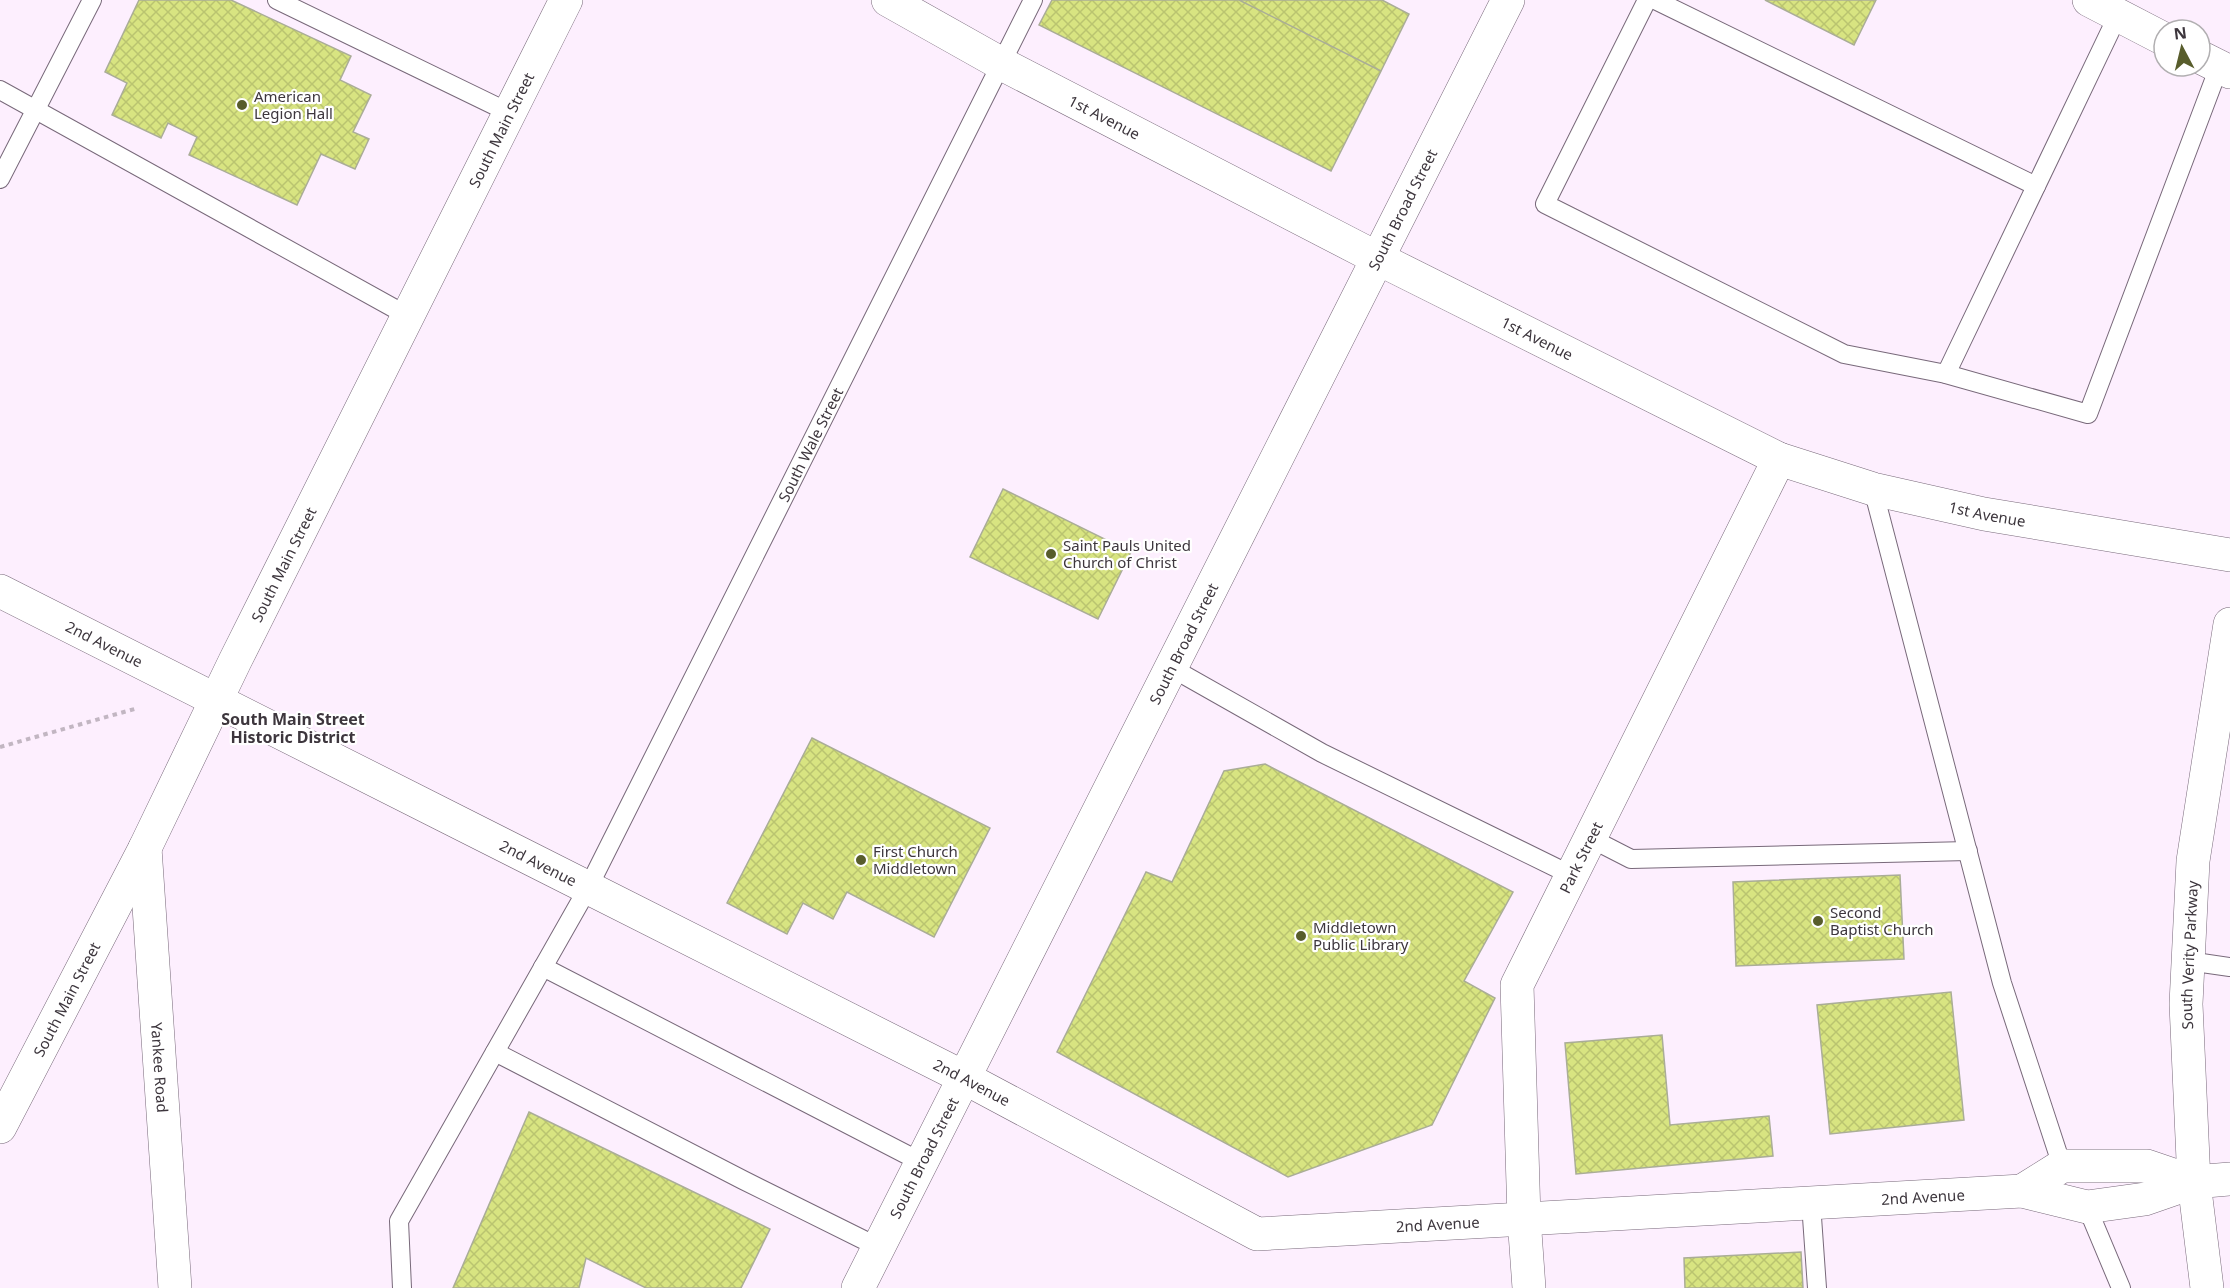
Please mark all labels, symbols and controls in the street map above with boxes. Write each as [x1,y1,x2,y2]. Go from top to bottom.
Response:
north arrow [2152,18,2212,78]
text: N [2172,21,2188,45]
street label: South Main Street [464,68,538,191]
place label: American Legion Hall [254,86,333,123]
street label: 1st Avenue [1065,90,1144,144]
marker: American Legion Hall [235,98,249,112]
street label: South Broad Street [1363,145,1442,274]
street label: 1st Avenue [1498,312,1576,364]
street label: South Wale Street [773,383,848,505]
street label: 1st Avenue [1947,496,2027,531]
street label: South Main Street [246,503,321,625]
place label: Saint Pauls United Church of Christ [1063,535,1191,572]
marker: Saint Pauls United Church of Christ [1044,547,1058,561]
street label: South Broad Street [1144,579,1223,708]
street label: 2nd Avenue [63,616,146,672]
district label: South Main Street Historic District [221,708,365,748]
street label: Park Street [1554,818,1607,896]
street label: 2nd Avenue [496,835,580,890]
place label: First Church Middletown [873,841,958,878]
marker: First Church Middletown [854,853,868,867]
street label: South Verity Parkway [2176,880,2202,1030]
place label: Second Baptist Church [1830,902,1934,939]
marker: Second Baptist Church [1811,914,1825,928]
place label: Middletown Public Library [1313,917,1409,954]
marker: Middletown Public Library [1294,929,1308,943]
street label: South Main Street [28,938,105,1060]
street label: Yankee Road [147,1022,173,1113]
street label: 2nd Avenue [930,1054,1014,1110]
street label: South Broad Street [885,1093,963,1222]
street label: 2nd Avenue [1881,1184,1965,1209]
street label: 2nd Avenue [1395,1212,1480,1236]

